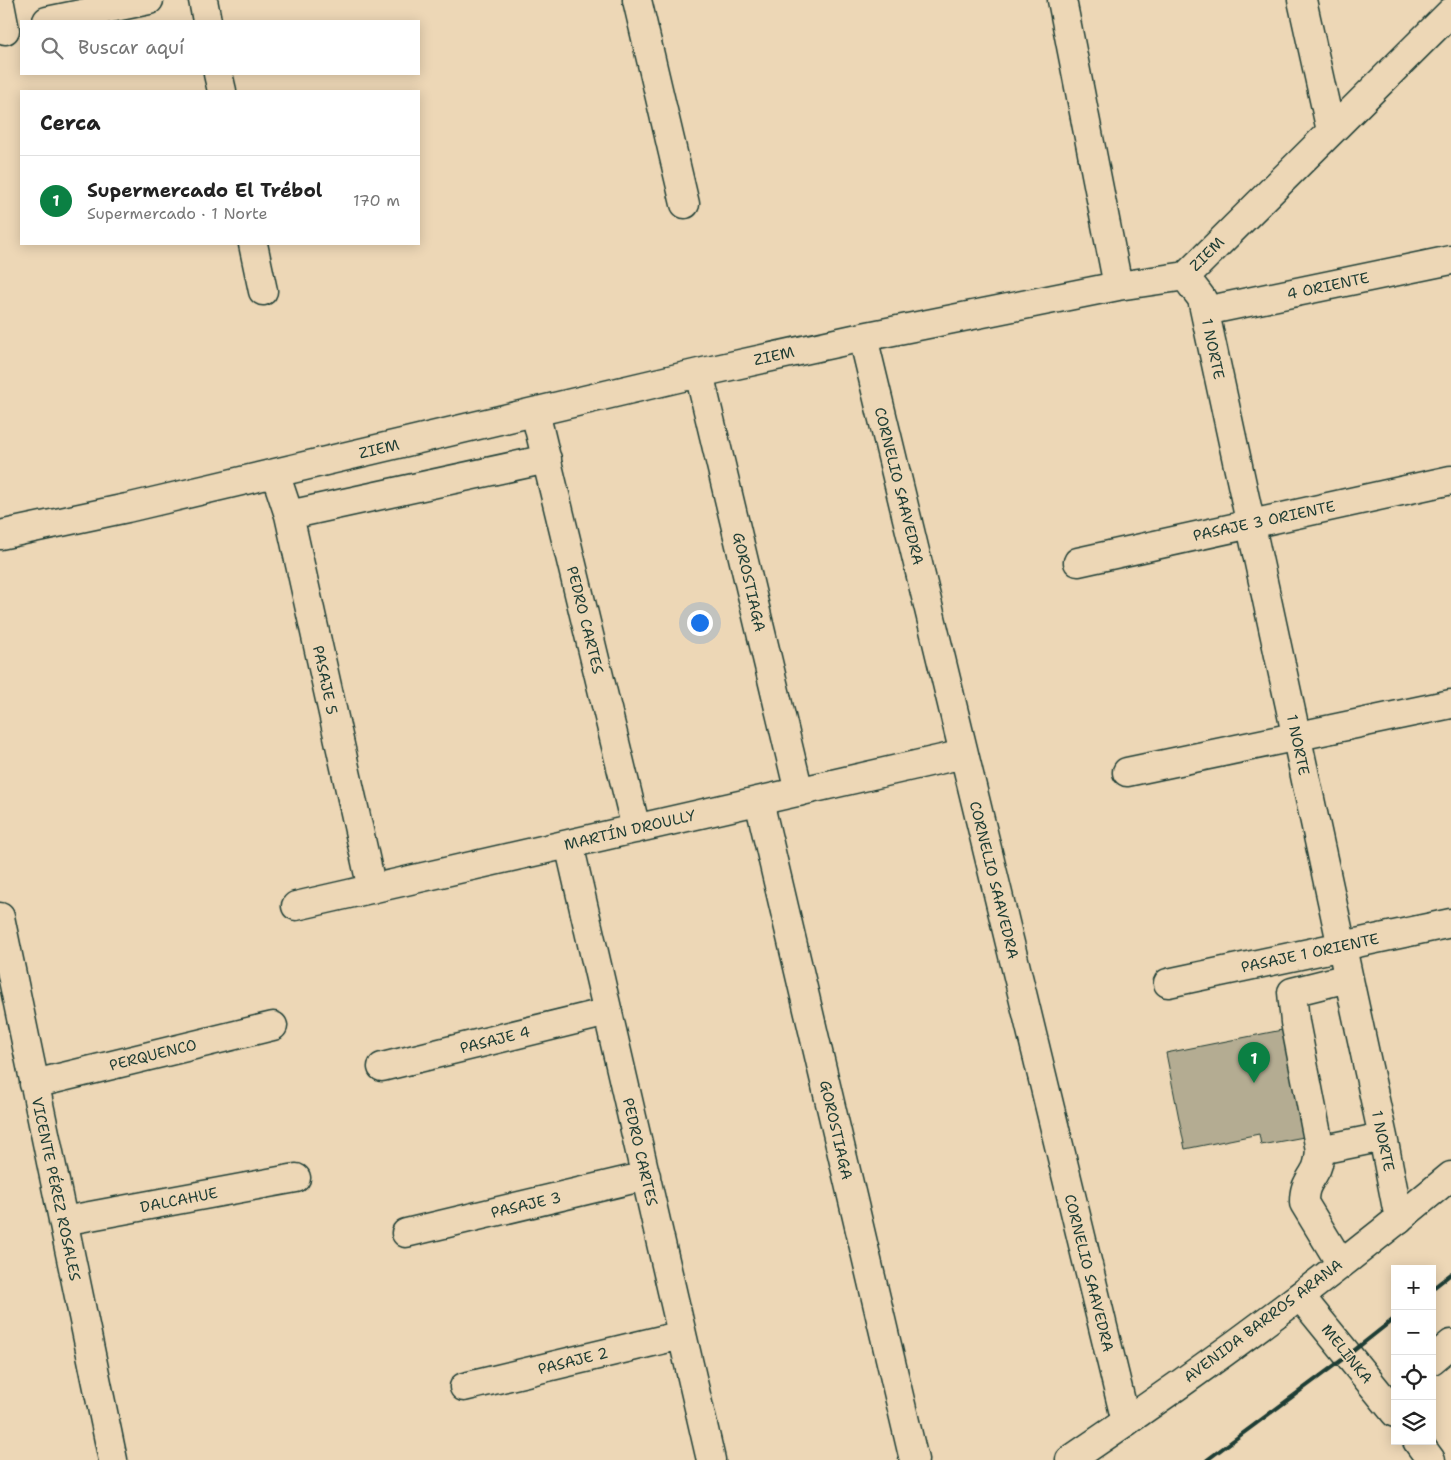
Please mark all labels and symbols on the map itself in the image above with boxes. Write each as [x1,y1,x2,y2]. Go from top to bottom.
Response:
street label: ZIEM [1185,232,1229,276]
street label: 4 ORIENTE [1285,268,1371,304]
street label: 1 NORTE [1197,317,1229,381]
street label: ZIEM [752,342,796,370]
street label: CORNELIO SAAVEDRA [870,405,928,567]
street label: ZIEM [357,435,401,463]
street label: PASAJE 3 ORIENTE [1191,496,1337,546]
street label: GOROSTIAGA [728,530,770,634]
street label: PEDRO CARTES [562,564,608,676]
your location [687,610,713,636]
street label: PASAJE 5 [308,644,342,716]
street label: 1 NORTE [1282,713,1314,777]
street label: CORNELIO SAAVEDRA [965,799,1023,961]
street label: MARTÍN DROULLY [562,804,698,855]
street label: PASAJE 1 ORIENTE [1239,929,1381,977]
street label: PASAJE 4 [458,1022,532,1058]
street label: PERQUENCO [107,1034,199,1076]
pin: 1 [1238,1042,1270,1083]
street label: GOROSTIAGA [815,1078,857,1182]
street label: VICENTE PÉREZ ROSALES [27,1095,86,1283]
street label: PEDRO CARTES [618,1096,662,1208]
street label: 1 NORTE [1367,1109,1399,1173]
street label: DALCAHUE [138,1183,220,1217]
street label: PASAJE 3 [489,1187,563,1223]
street label: CORNELIO SAAVEDRA [1060,1192,1118,1354]
street label: AVENIDA BARROS ARANA [1180,1255,1346,1387]
street label: MELINKA [1317,1320,1377,1388]
street label: PASAJE 2 [536,1343,610,1379]

